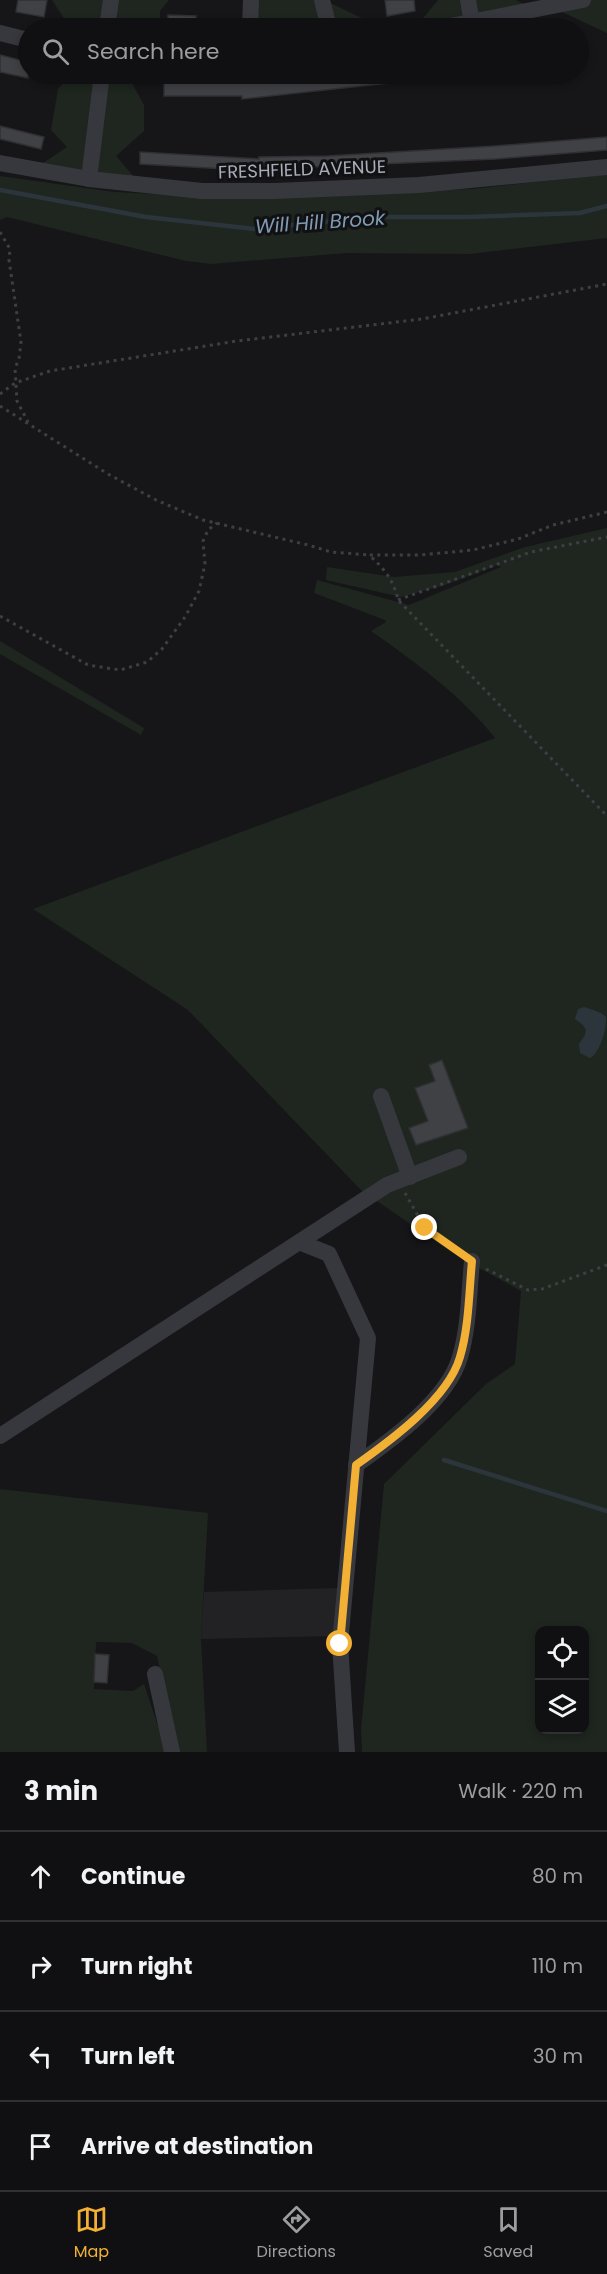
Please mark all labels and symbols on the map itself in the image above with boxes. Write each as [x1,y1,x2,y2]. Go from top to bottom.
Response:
street label: FRESHFIELD AVENUE [218,154,386,184]
water label: Will Hill Brook [254,203,388,241]
route end [411,1214,437,1240]
route start [326,1630,352,1656]

